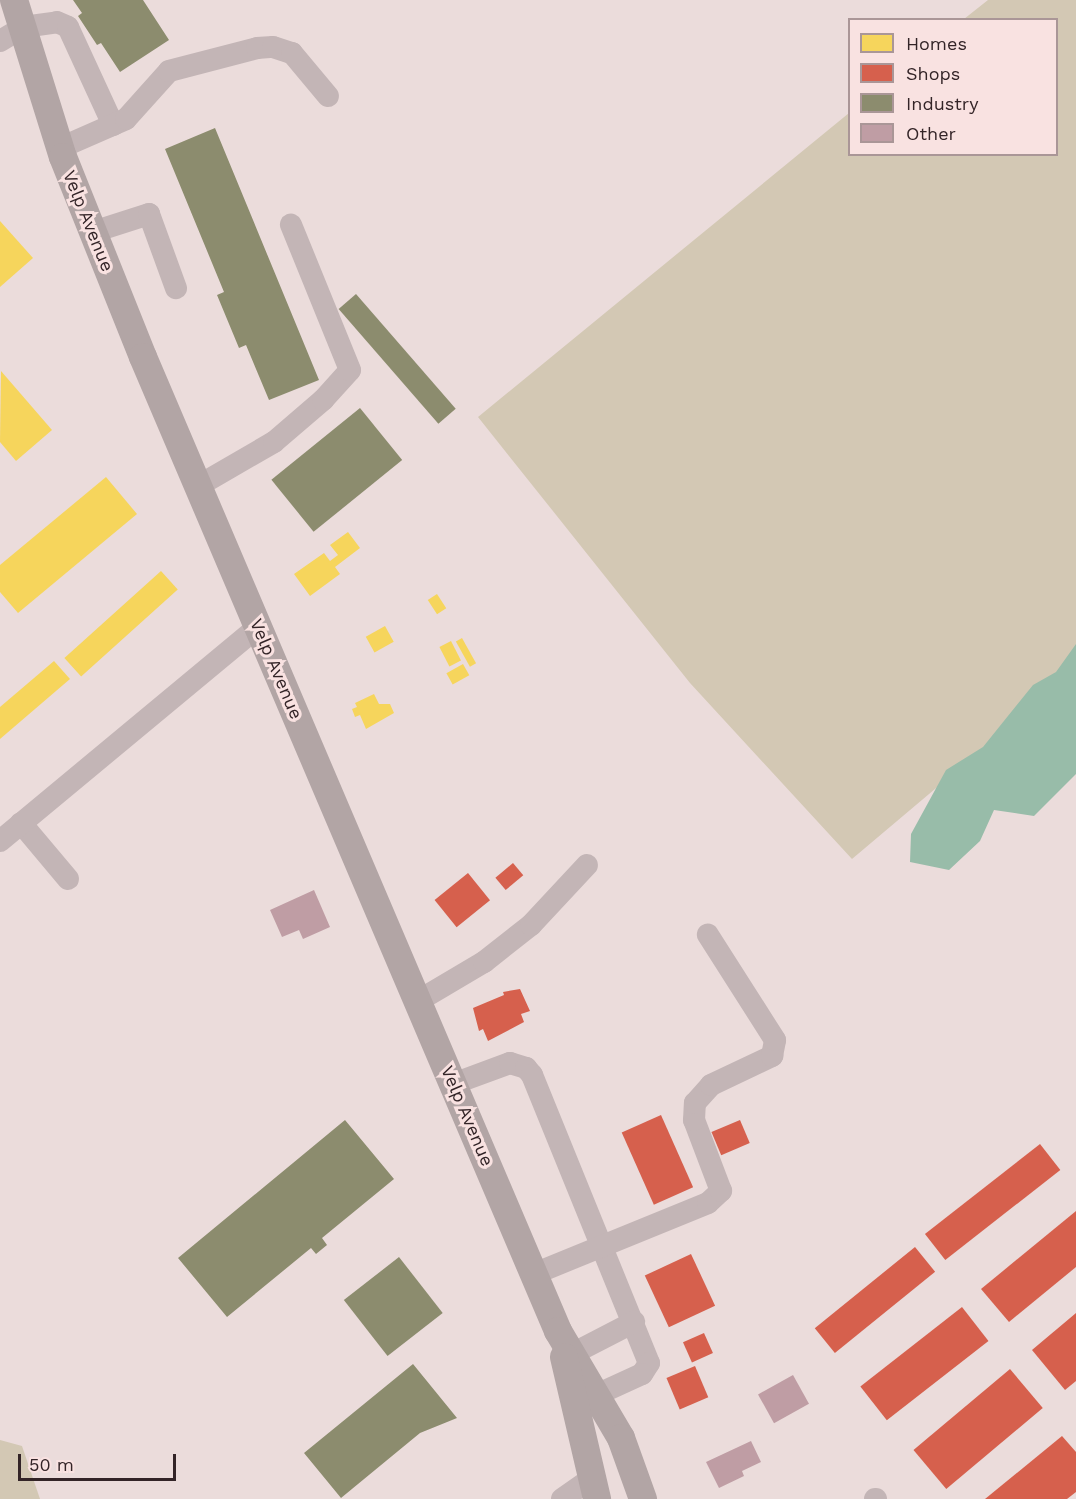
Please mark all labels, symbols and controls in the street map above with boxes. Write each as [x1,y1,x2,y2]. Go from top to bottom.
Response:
legend [848,18,1058,156]
text: Homes [906,33,967,54]
text: Shops [906,63,960,84]
text: Industry [906,93,978,114]
text: Other [906,123,956,144]
street label: Velp Avenue [58,167,118,275]
street label: Velp Avenue [245,615,307,723]
street label: Velp Avenue [436,1062,498,1170]
scale bar [21,1442,178,1480]
text: 50 m [29,1454,74,1475]

